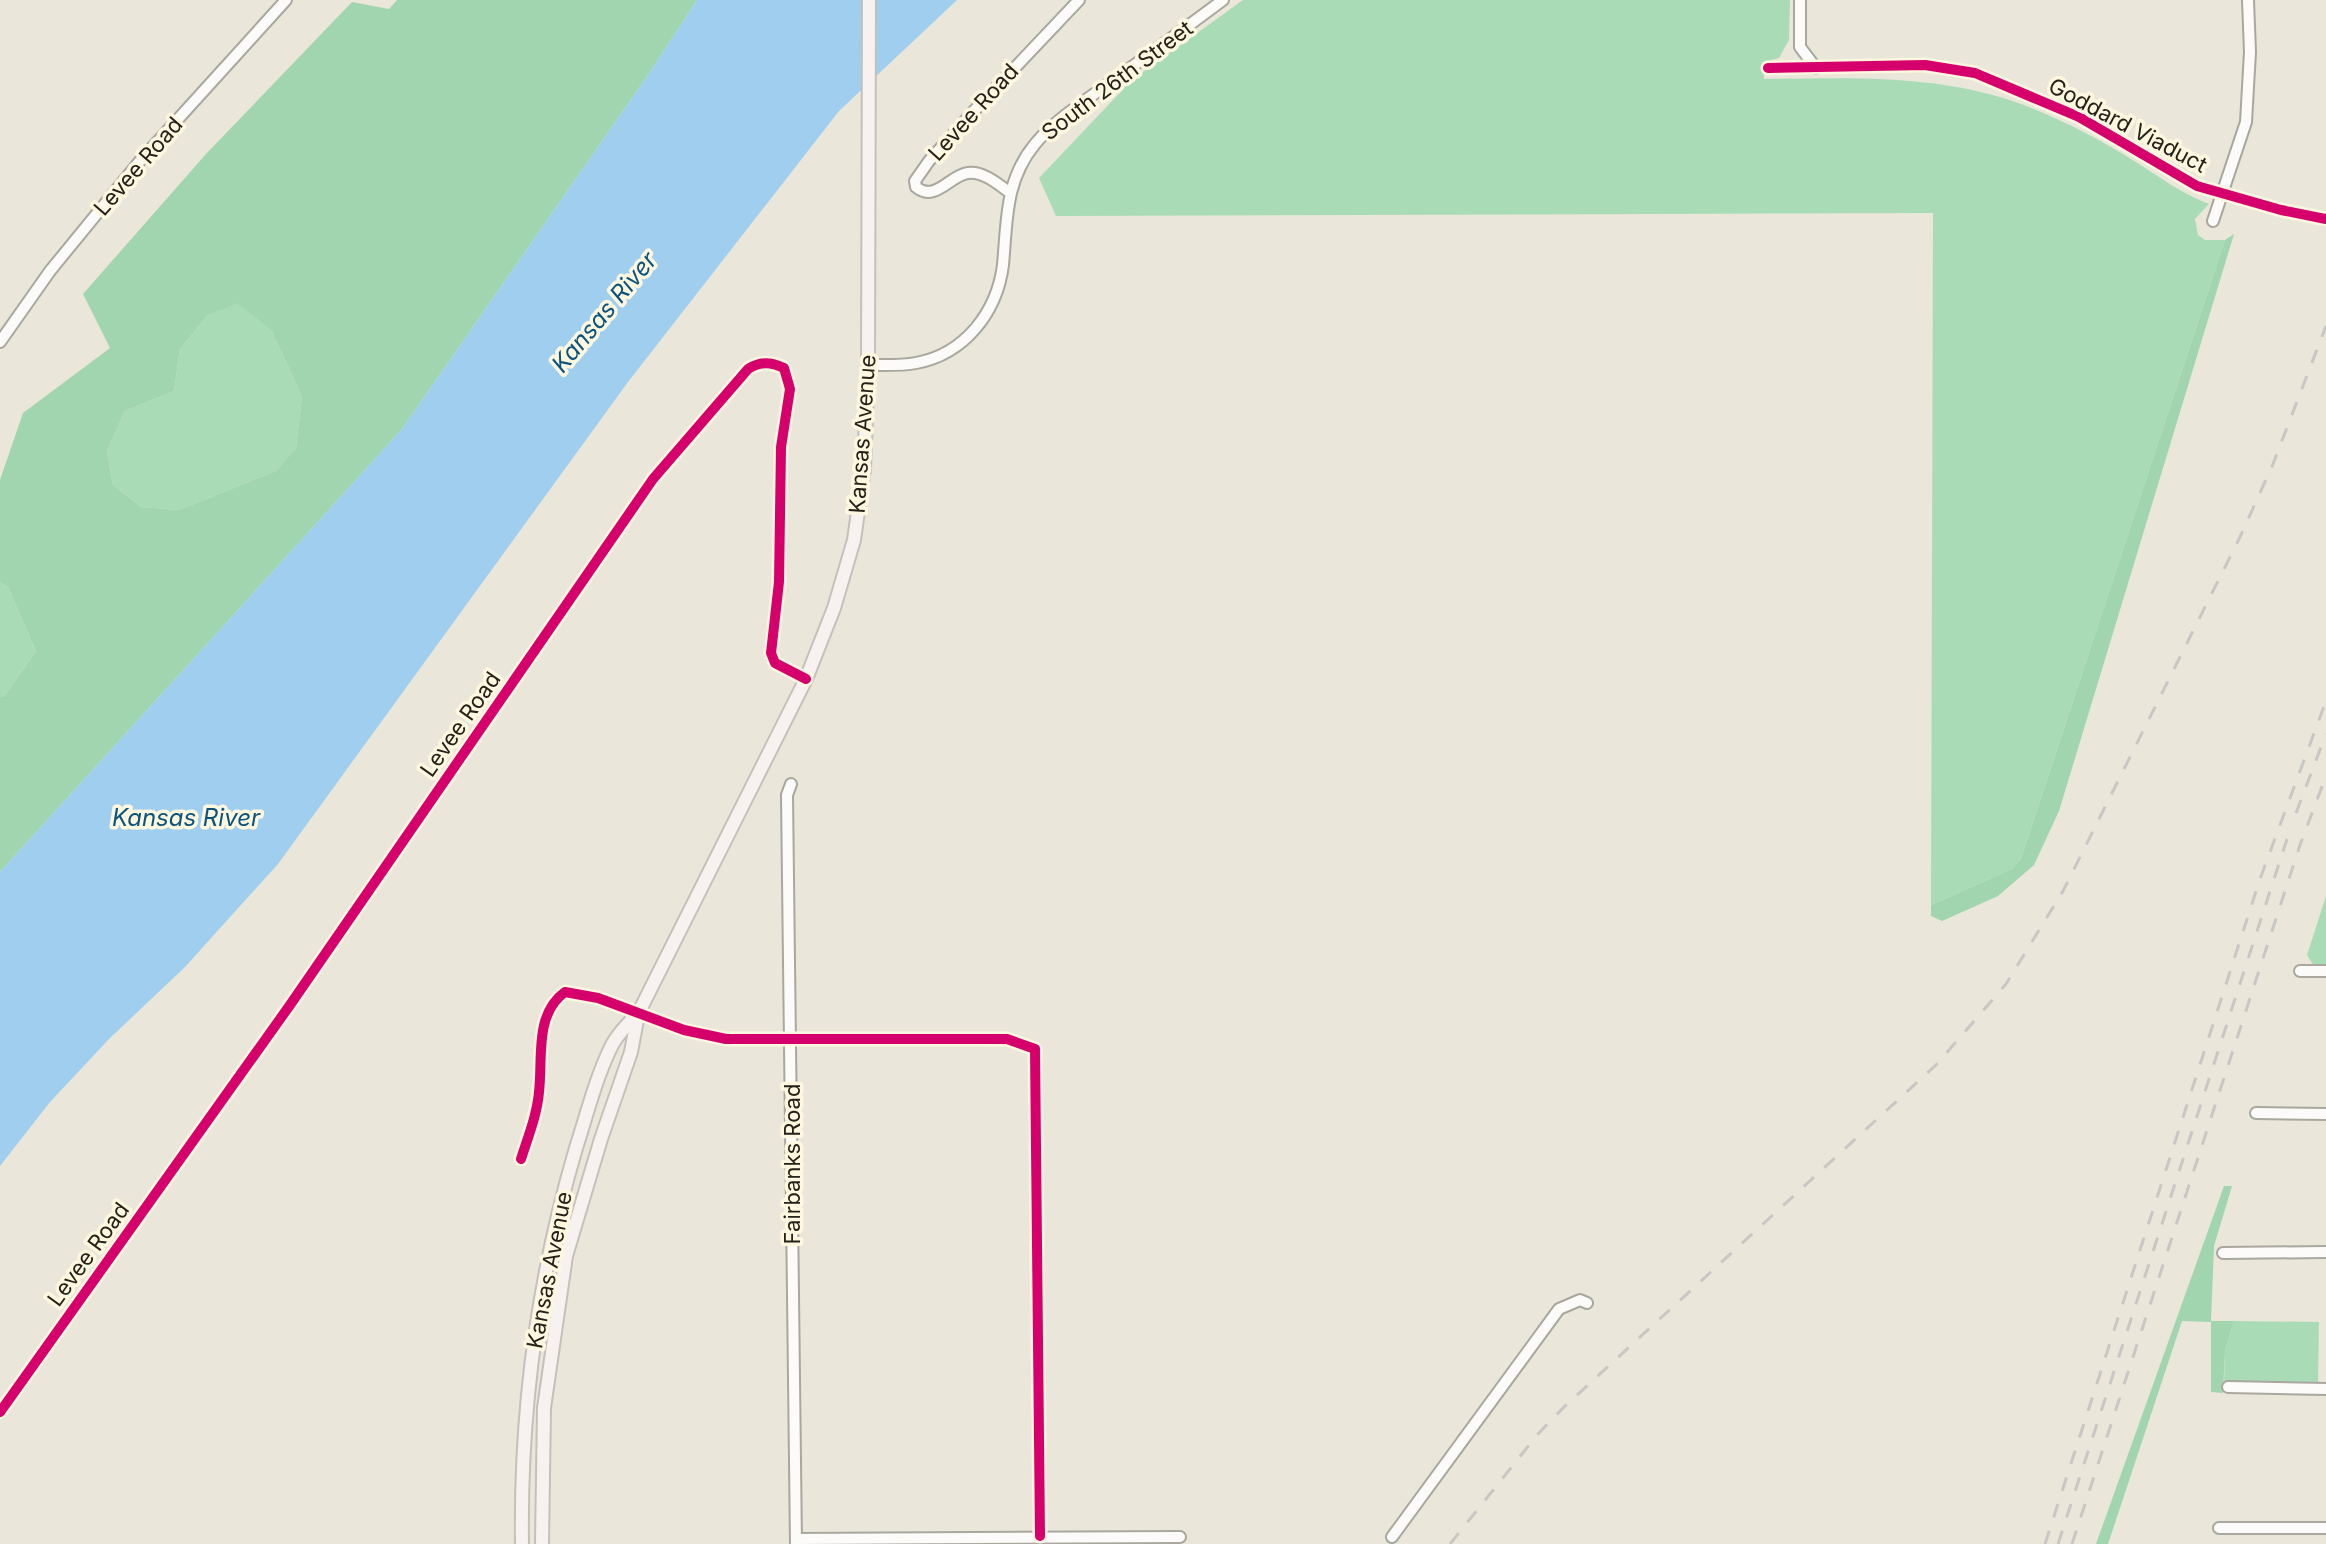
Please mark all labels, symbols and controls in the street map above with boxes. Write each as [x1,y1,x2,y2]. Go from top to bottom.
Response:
street label: South 26th Street [1036,15,1198,145]
street label: Levee Road [923,58,1023,166]
street label: Goddard Viaduct [2044,72,2212,178]
street label: Levee Road [88,112,188,220]
water label: Kansas River [545,245,663,378]
street label: Kansas Avenue [843,354,881,514]
street label: Levee Road [414,667,506,781]
water label: Kansas River [112,803,261,832]
street label: Fairbanks Road [779,1084,805,1244]
street label: Kansas Avenue [521,1189,577,1351]
street label: Levee Road [42,1197,134,1311]

